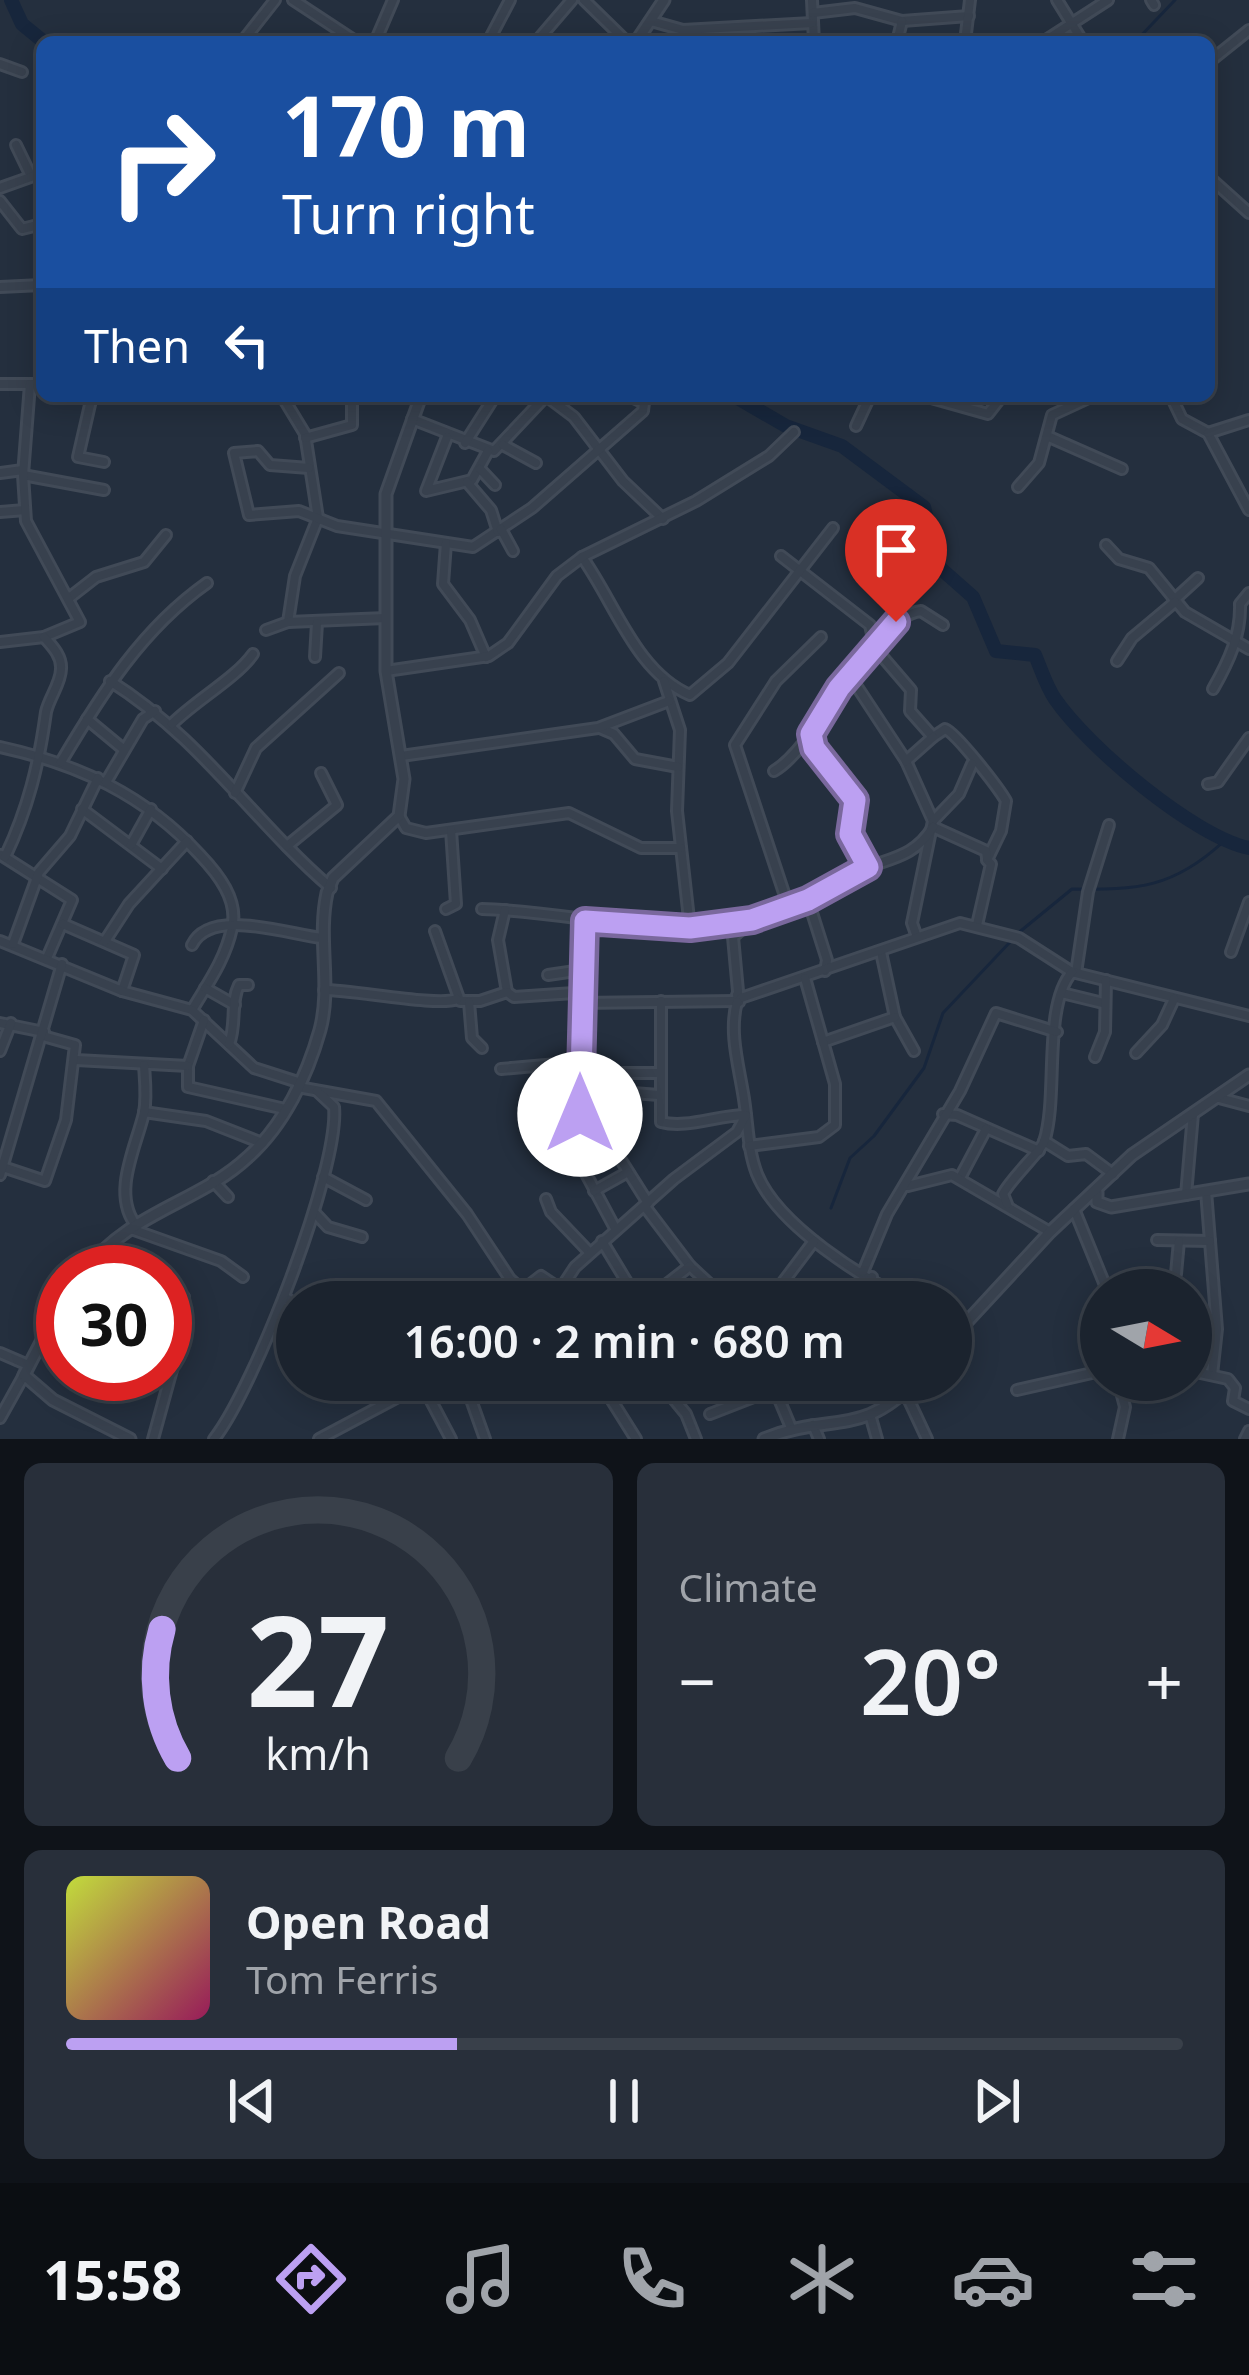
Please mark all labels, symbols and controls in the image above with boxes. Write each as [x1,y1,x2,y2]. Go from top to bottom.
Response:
text: 170 m [282,67,530,182]
icon: right [84,84,240,240]
text: Turn right [282,176,535,250]
icon: left [214,312,280,378]
text: Then [84,315,190,376]
pin [845,499,947,622]
icon: arrive [863,517,929,583]
position arrow [517,1051,643,1177]
speed limit sign: 30 [36,1245,192,1401]
north arrow [1080,1269,1212,1401]
map controls [1080,1269,1212,1401]
text: 16:00 · 2 min · 680 m [403,1310,845,1371]
text: Climate [679,1560,818,1613]
text: 27 [247,1574,390,1744]
text: 20° [860,1619,1001,1741]
text: − [679,1635,716,1725]
text: + [1145,1635,1183,1725]
text: km/h [266,1723,371,1782]
text: Open Road [246,1891,491,1952]
text: Tom Ferris [246,1952,438,2005]
icon: previous [219,2068,285,2134]
icon: pause [591,2068,657,2134]
icon: next [964,2068,1030,2134]
icon: directions [269,2237,353,2321]
icon: music [439,2237,523,2321]
icon: phone [610,2237,694,2321]
icon: climate [780,2237,864,2321]
icon: car [951,2237,1035,2321]
icon: filters [1122,2237,1206,2321]
text: 15:58 [43,2242,182,2316]

